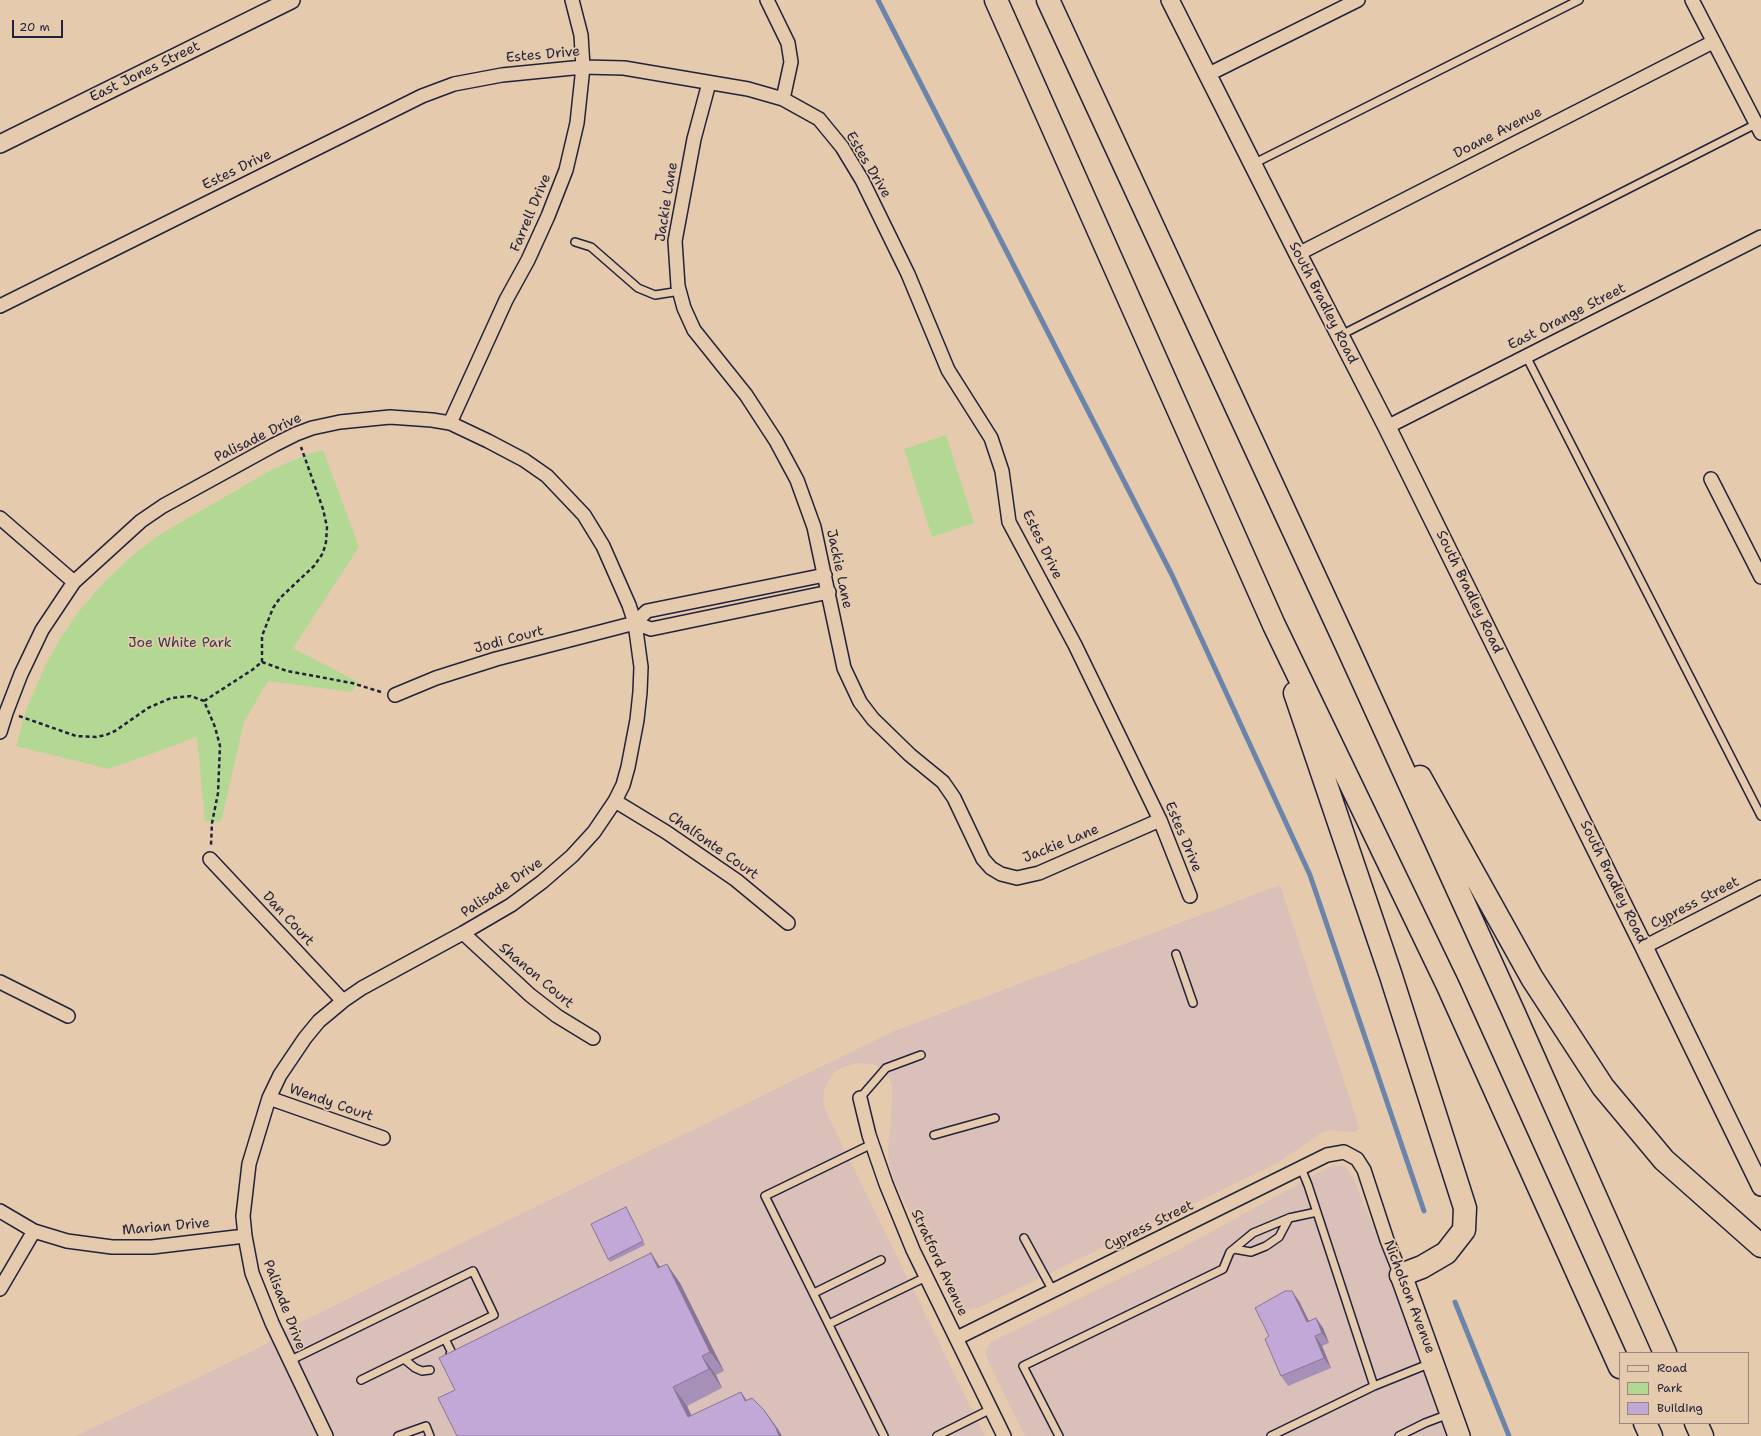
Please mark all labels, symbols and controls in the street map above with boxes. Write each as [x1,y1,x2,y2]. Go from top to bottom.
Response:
scale bar [14,12,65,38]
text: 20 m [19,19,50,35]
street label: East Jones Street [87,38,203,106]
street label: Estes Drive [505,43,581,67]
street label: Doane Avenue [1451,104,1545,162]
street label: Estes Drive [842,129,894,201]
street label: Estes Drive [200,146,274,194]
street label: Jackie Lane [652,161,682,243]
street label: Farrell Drive [507,172,555,254]
street label: South Bradley Road [1285,239,1361,367]
street label: East Orange Street [1505,280,1629,354]
street label: Palisade Drive [212,410,304,466]
street label: Estes Drive [1018,508,1066,582]
street label: Jackie Lane [822,528,856,610]
street label: South Bradley Road [1432,528,1506,656]
street label: Jodi Court [472,623,546,657]
park label: Joe White Park [128,635,232,651]
street label: Estes Drive [1161,799,1205,875]
street label: Chalfonte Court [664,809,762,883]
street label: South Bradley Road [1576,818,1650,946]
street label: Jackie Lane [1021,821,1101,867]
street label: Palisade Drive [458,854,546,922]
street label: Cypress Street [1648,874,1742,932]
street label: Dan Court [259,888,317,950]
street label: Shanon Court [495,940,577,1012]
street label: Wendy Court [287,1081,375,1125]
street label: Cypress Street [1102,1197,1196,1255]
street label: Stratford Avenue [907,1207,971,1319]
street label: Marian Drive [121,1215,211,1239]
street label: Nicholson Avenue [1380,1238,1438,1356]
street label: Palisade Drive [259,1258,309,1352]
legend [1619,1352,1749,1424]
text: Road [1657,1360,1687,1376]
text: Park [1657,1380,1683,1396]
text: Building [1657,1400,1703,1416]

